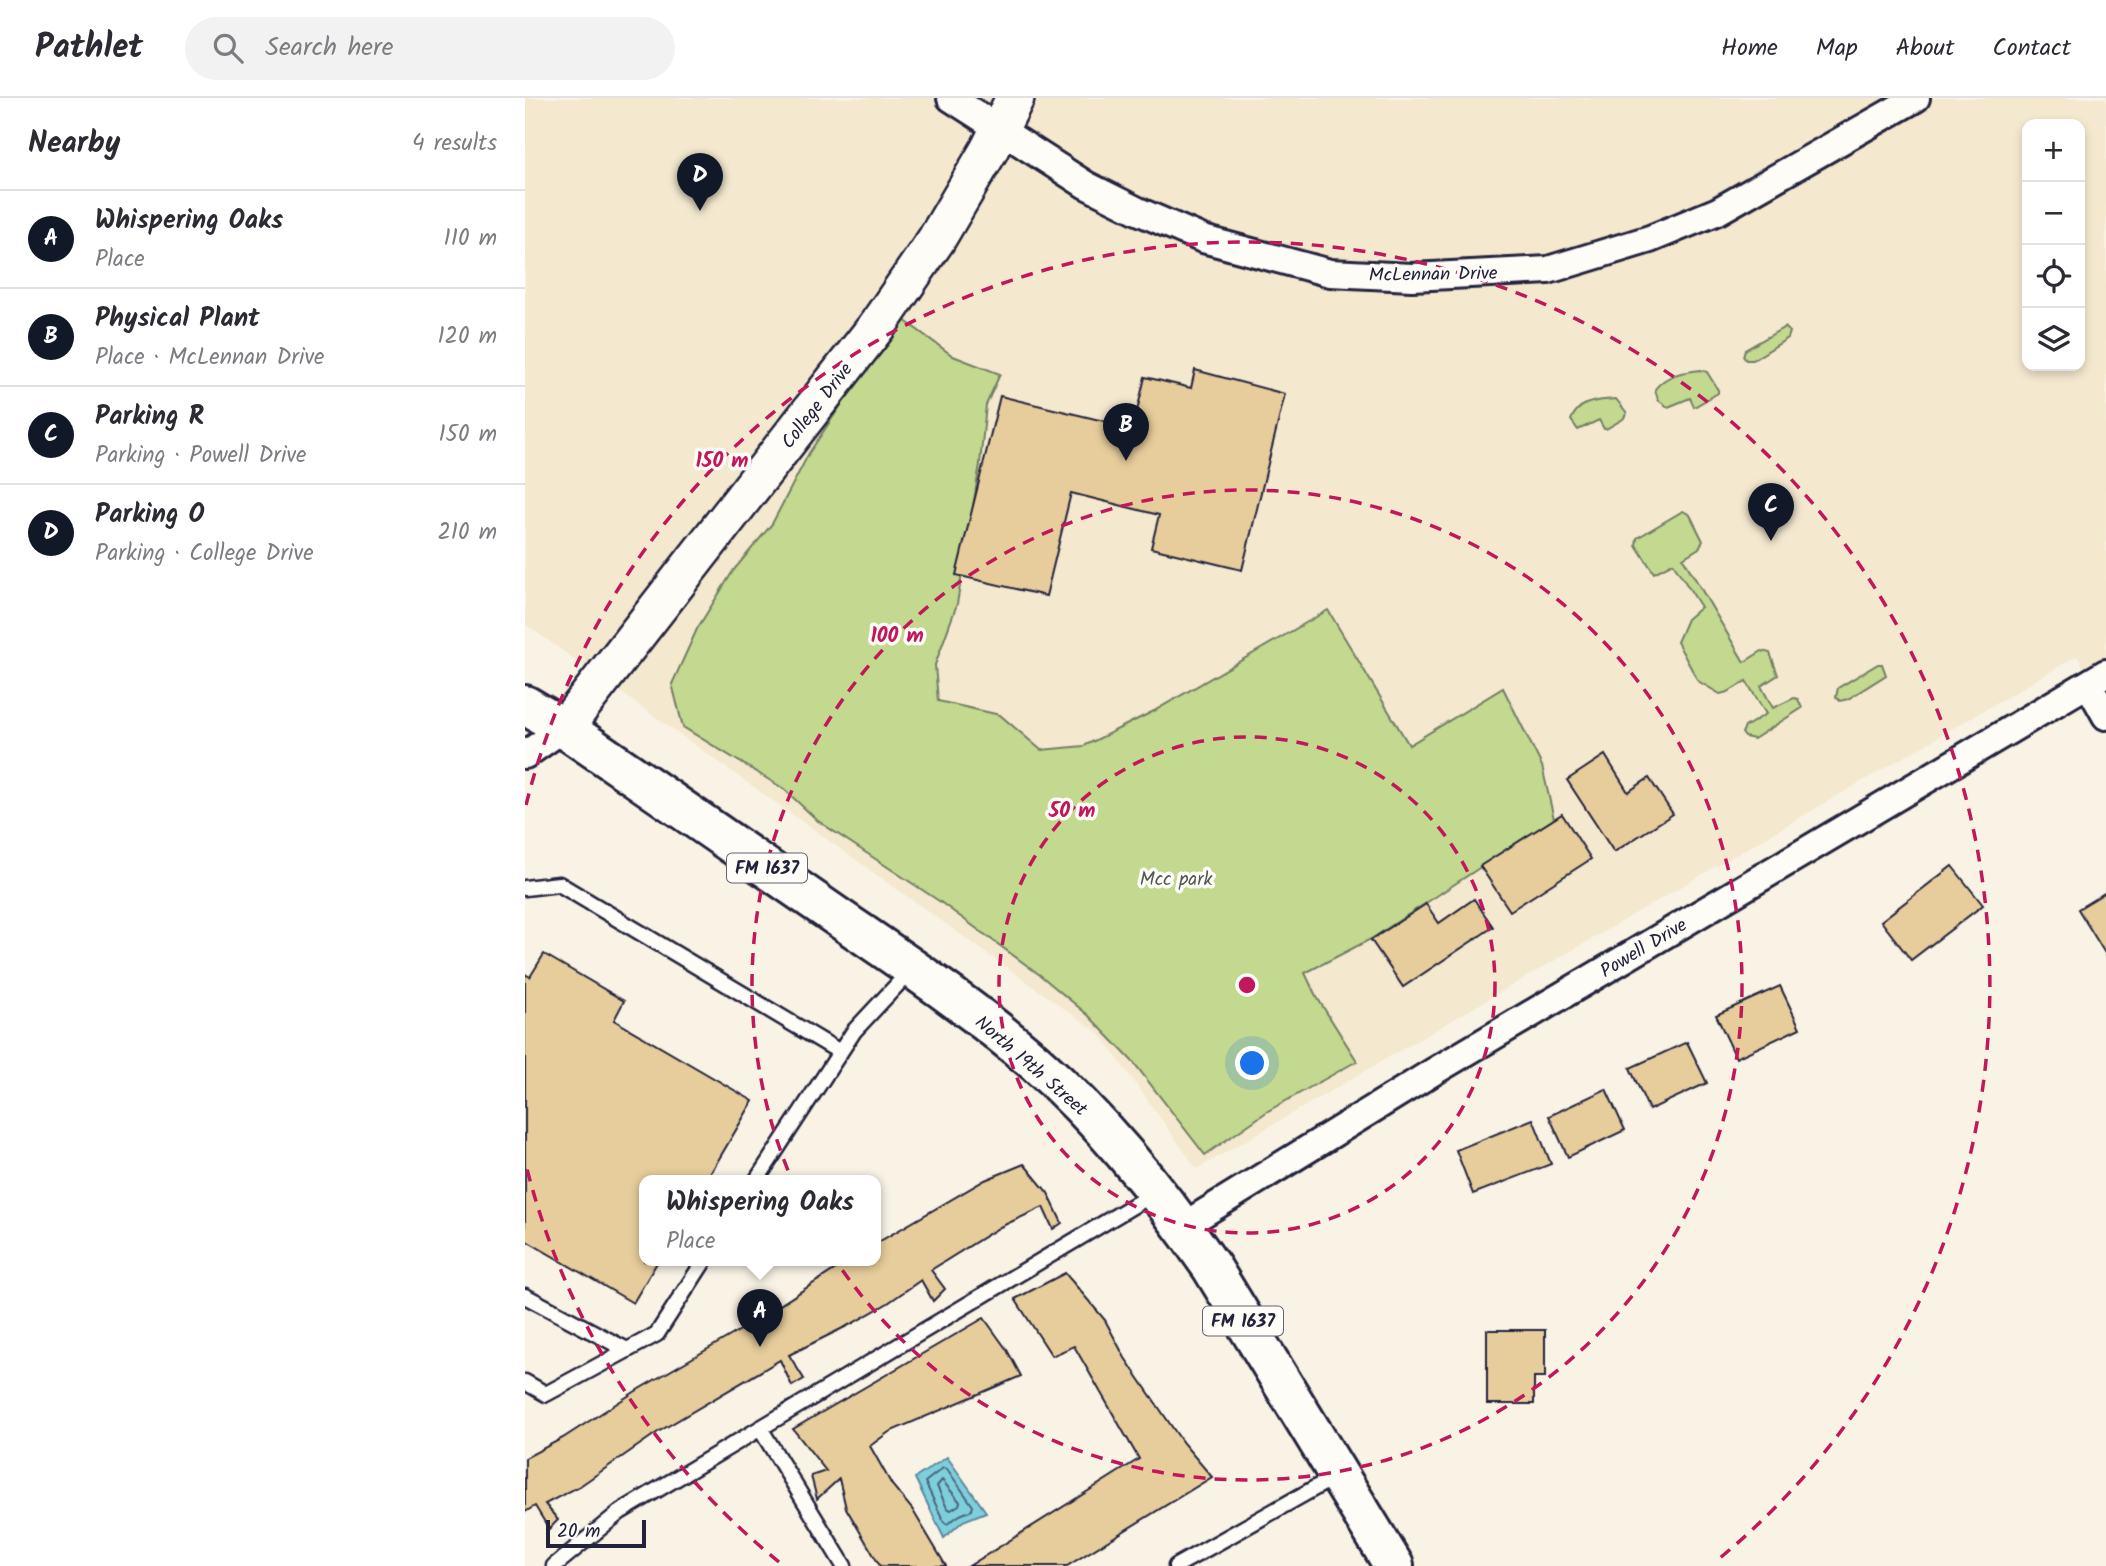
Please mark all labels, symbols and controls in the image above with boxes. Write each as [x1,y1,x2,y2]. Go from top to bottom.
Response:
search box [185,17,675,80]
text: Pathlet [35,22,143,75]
text: Search here [265,27,393,69]
icon: search [209,29,247,67]
text: Home [1721,29,1778,68]
text: Map [1816,29,1858,68]
text: About [1896,29,1954,68]
text: Contact [1992,29,2071,68]
map controls [2022,119,2085,371]
button: + [2022,119,2085,182]
text: Nearby [28,120,120,168]
text: 4 results [412,126,497,162]
pin: D [677,153,723,211]
button: − [2022,182,2085,245]
text: Whispering Oaks [95,200,283,242]
text: A [44,221,58,257]
text: 110 m [444,221,497,257]
text: Place [95,242,145,278]
button: locate [2022,245,2085,308]
street label: McLennan Drive [1368,259,1498,291]
text: Physical Plant [95,298,260,340]
button: layers [2022,308,2085,371]
text: B [44,319,58,355]
text: 120 m [437,319,497,355]
text: Place · McLennan Drive [95,340,324,376]
street label: College Drive [774,356,861,456]
text: Parking R [95,396,204,438]
pin: B [1103,403,1149,461]
text: C [44,417,58,453]
text: 150 m [438,417,497,453]
text: Parking · Powell Drive [95,438,306,474]
text: 150 m [695,445,749,478]
pin: C [1748,483,1794,541]
text: Parking O [95,494,205,536]
text: D [43,515,59,551]
text: 210 m [437,515,497,551]
text: Parking · College Drive [95,536,314,572]
text: 100 m [870,620,924,653]
text: 50 m [1048,795,1095,828]
road number: FM 1637 [727,854,807,882]
park label: Mcc park [1140,865,1212,895]
street label: Powell Drive [1595,911,1694,987]
centre of rings [1235,973,1259,997]
street label: North 19th Street [967,1009,1094,1125]
your location [1235,1046,1269,1080]
popup [639,1175,881,1266]
text: Whispering Oaks [666,1182,854,1224]
text: Place [666,1224,715,1260]
pin: A [737,1289,783,1347]
road number: FM 1637 [1203,1306,1283,1336]
scale bar [546,1517,646,1549]
text: 20 m [557,1517,600,1547]

